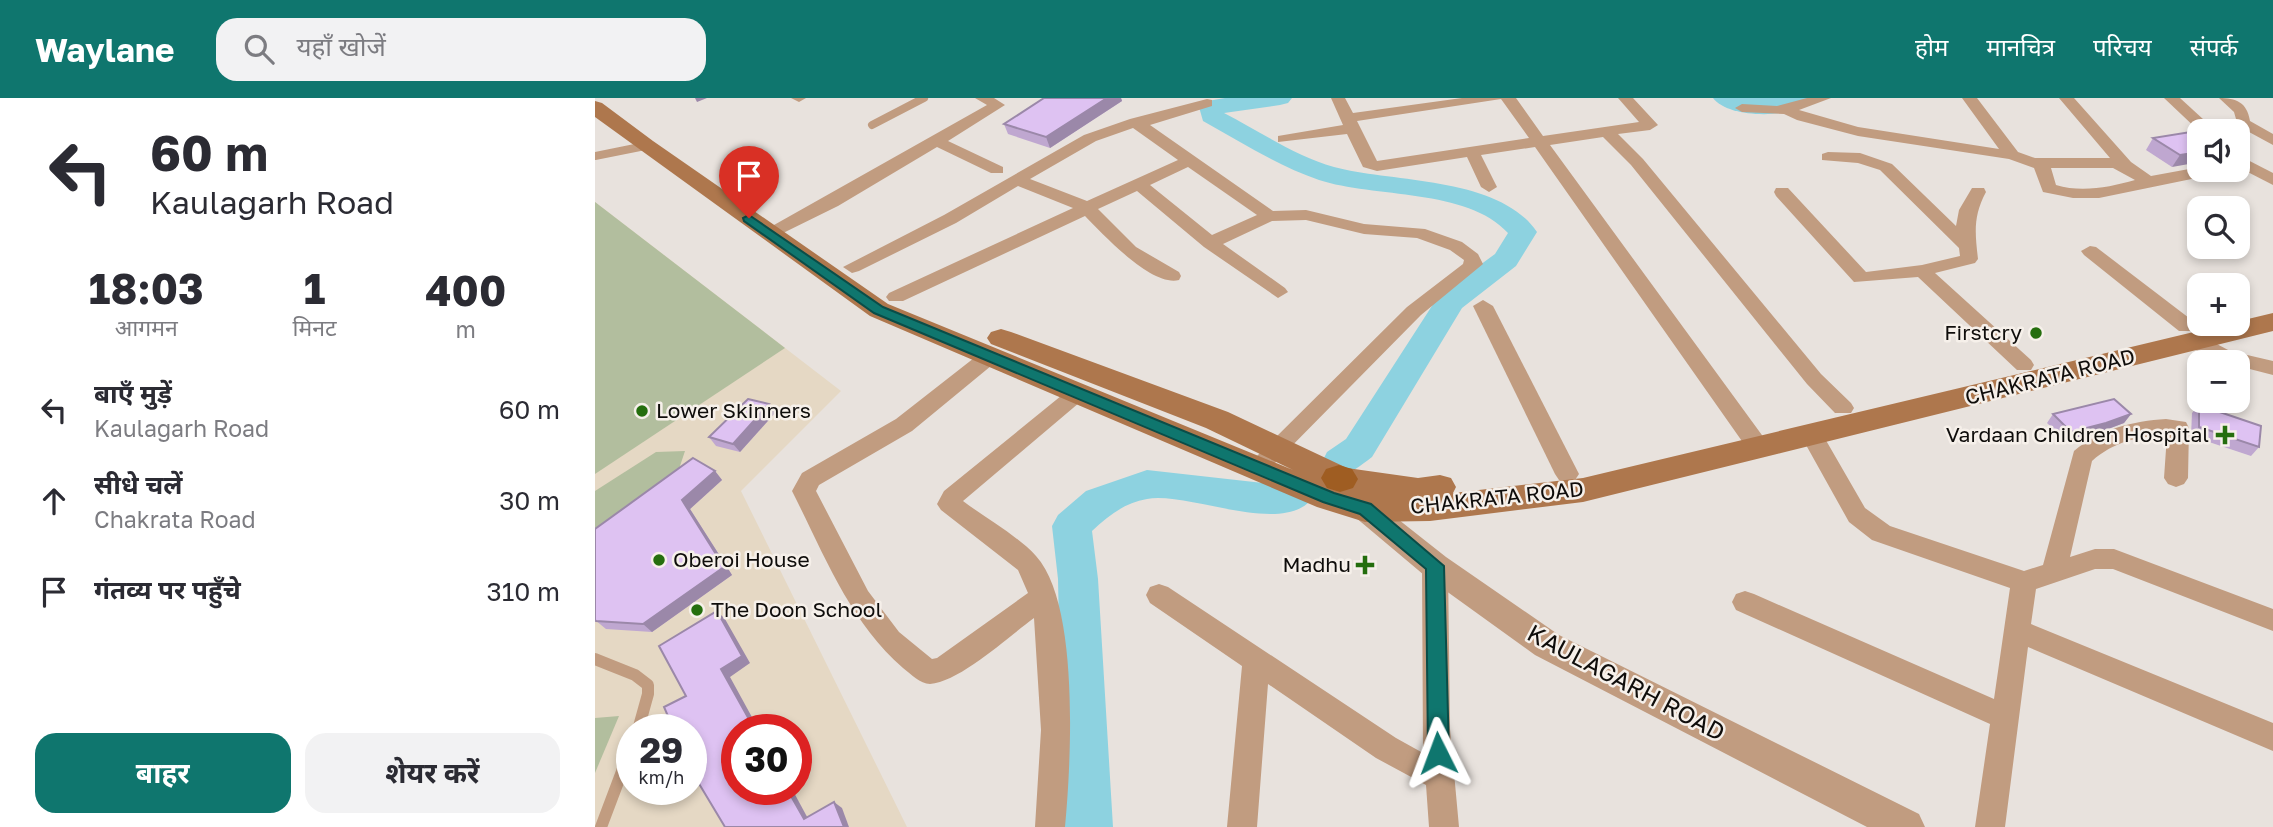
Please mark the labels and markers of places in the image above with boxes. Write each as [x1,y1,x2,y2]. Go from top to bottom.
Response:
pin [719,146,779,218]
place label: Firstcry [1944,319,2022,345]
marker: Firstcry [2028,325,2044,341]
place label: Lower Skinners [656,397,811,423]
marker: Lower Skinners [634,403,650,419]
place label: Vardaan Children Hospital [1946,421,2209,447]
marker: Vardaan Children Hospital [2215,425,2235,445]
place label: Oberoi House [673,546,810,572]
place label: Madhu [1283,551,1351,577]
marker: Oberoi House [651,552,667,568]
marker: Madhu [1357,557,1373,573]
place label: The Doon School [711,596,882,622]
marker: The Doon School [689,602,705,618]

